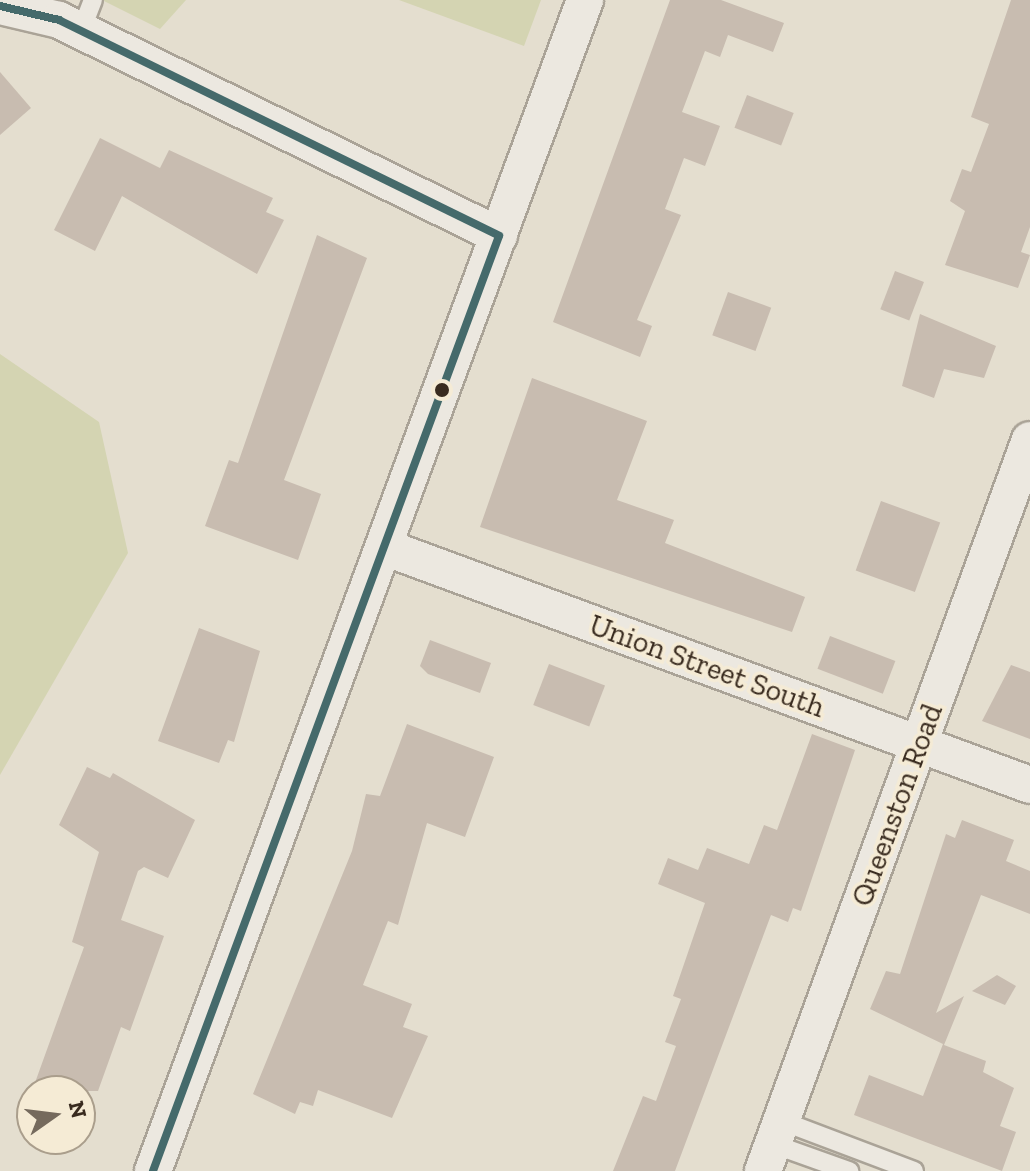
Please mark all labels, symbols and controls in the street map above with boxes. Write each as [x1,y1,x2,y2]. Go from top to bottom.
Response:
unlabelled marker [434,382,450,398]
street label: Union Street South [584,607,830,725]
street label: Queenston Road [844,699,950,911]
north arrow [16,1075,96,1155]
text: N [63,1098,93,1121]

